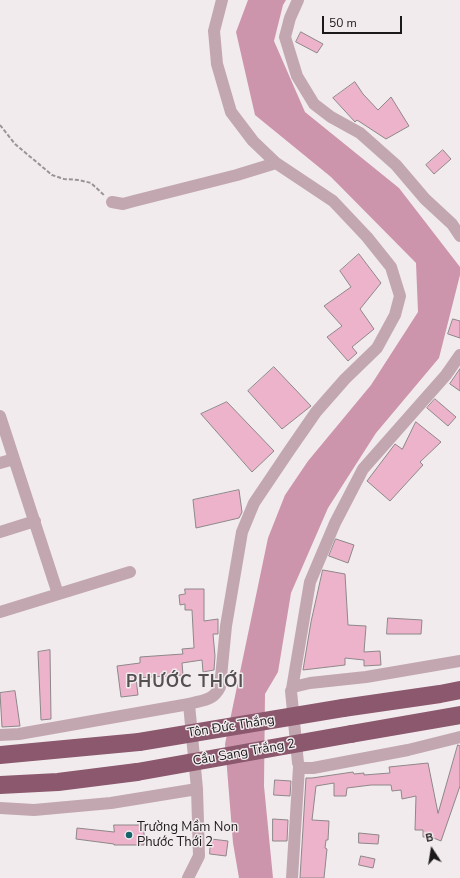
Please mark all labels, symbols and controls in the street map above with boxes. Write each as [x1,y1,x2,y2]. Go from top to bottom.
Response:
scale bar [324,8,404,34]
text: 50 m [329,15,357,31]
district label: PHƯỚC THỚI [126,673,244,693]
street label: Tôn Đức Thắng [186,712,276,742]
street label: Cầu Sang Trắng 2 [192,736,296,770]
place label: Trường Mầm Non Phước Thới 2 [137,820,238,851]
marker: Trường Mầm Non Phước Thới 2 [124,830,134,840]
north arrow [412,830,452,870]
text: B [424,830,435,846]

